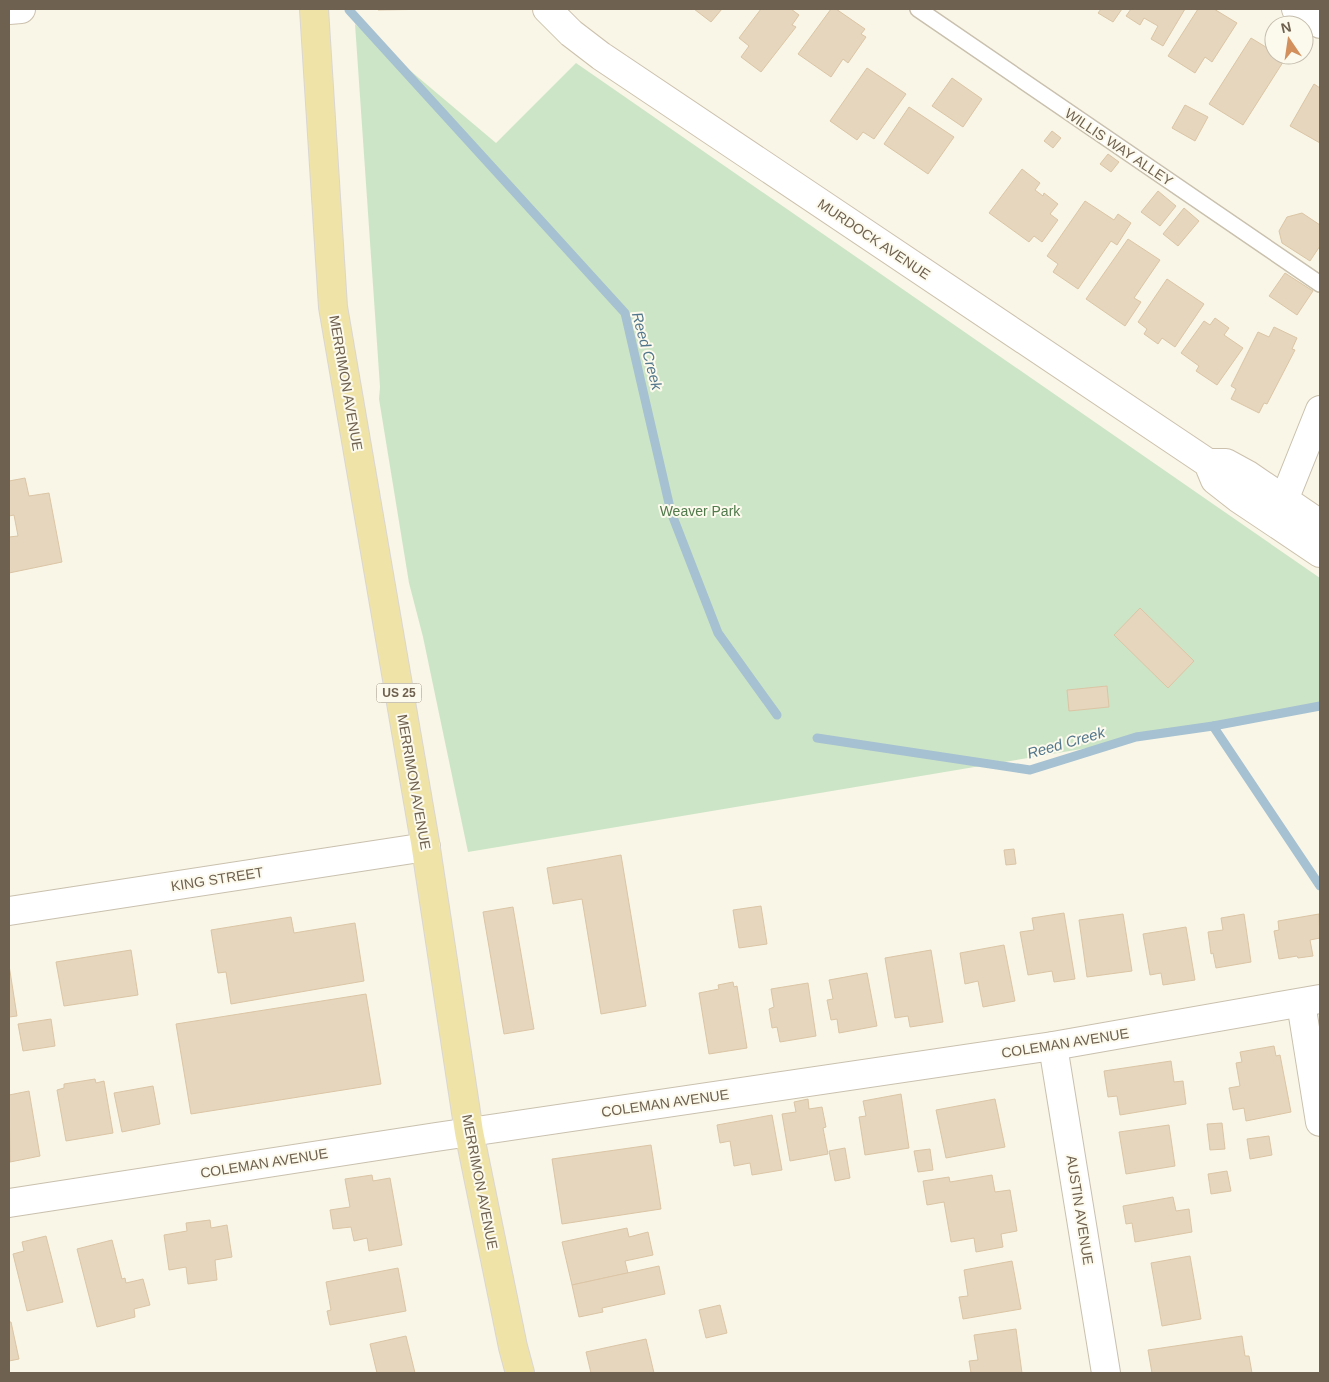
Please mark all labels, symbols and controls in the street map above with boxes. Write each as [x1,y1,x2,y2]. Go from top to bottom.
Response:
north arrow [1264,15,1314,65]
text: N [1279,18,1293,36]
street label: WILLIS WAY ALLEY [1062,105,1176,189]
street label: MURDOCK AVENUE [815,195,933,283]
water label: Reed Creek [629,310,666,393]
street label: MERRIMON AVENUE [326,314,366,452]
park label: Weaver Park [660,503,741,519]
road number: US 25 [376,684,422,702]
street label: MERRIMON AVENUE [394,713,434,851]
water label: Reed Creek [1025,723,1108,762]
street label: KING STREET [170,864,265,894]
street label: COLEMAN AVENUE [1000,1025,1130,1061]
street label: COLEMAN AVENUE [600,1086,730,1120]
street label: MERRIMON AVENUE [459,1113,501,1251]
street label: COLEMAN AVENUE [199,1145,329,1181]
street label: AUSTIN AVENUE [1063,1154,1097,1266]

